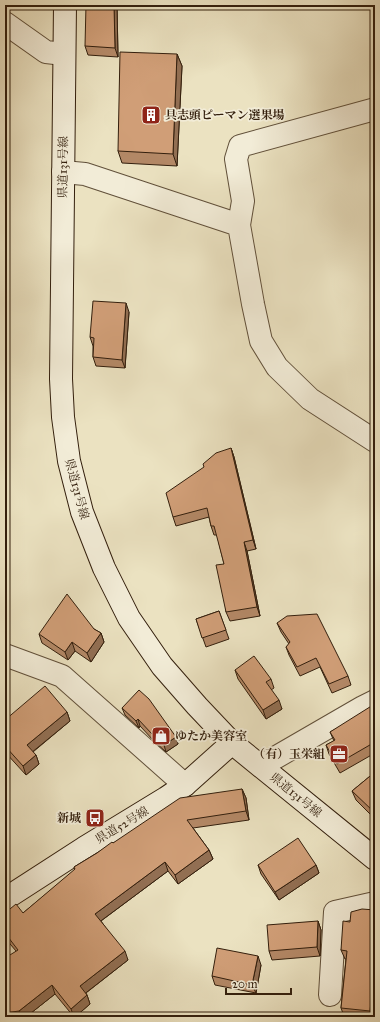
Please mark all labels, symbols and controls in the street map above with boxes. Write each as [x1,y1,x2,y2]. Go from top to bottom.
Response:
building icon: 具志頭ピーマン選果場 [140,104,162,126]
place label: 具志頭ピーマン選果場 [165,108,285,122]
street label: 県道131号線 [55,136,71,198]
street label: 県道131号線 [62,457,92,521]
shop icon: ゆたか美容室 [150,725,172,747]
place label: ゆたか美容室 [175,729,247,743]
office icon: （有）玉栄組 [328,743,350,765]
place label: （有）玉栄組 [253,747,325,761]
street label: 県道131号線 [267,770,325,820]
street label: 県道52号線 [93,804,151,846]
bus stop icon: 新城 [84,807,106,829]
place label: 新城 [57,811,81,825]
scale bar [226,970,291,996]
text: 20 m [232,977,258,991]

